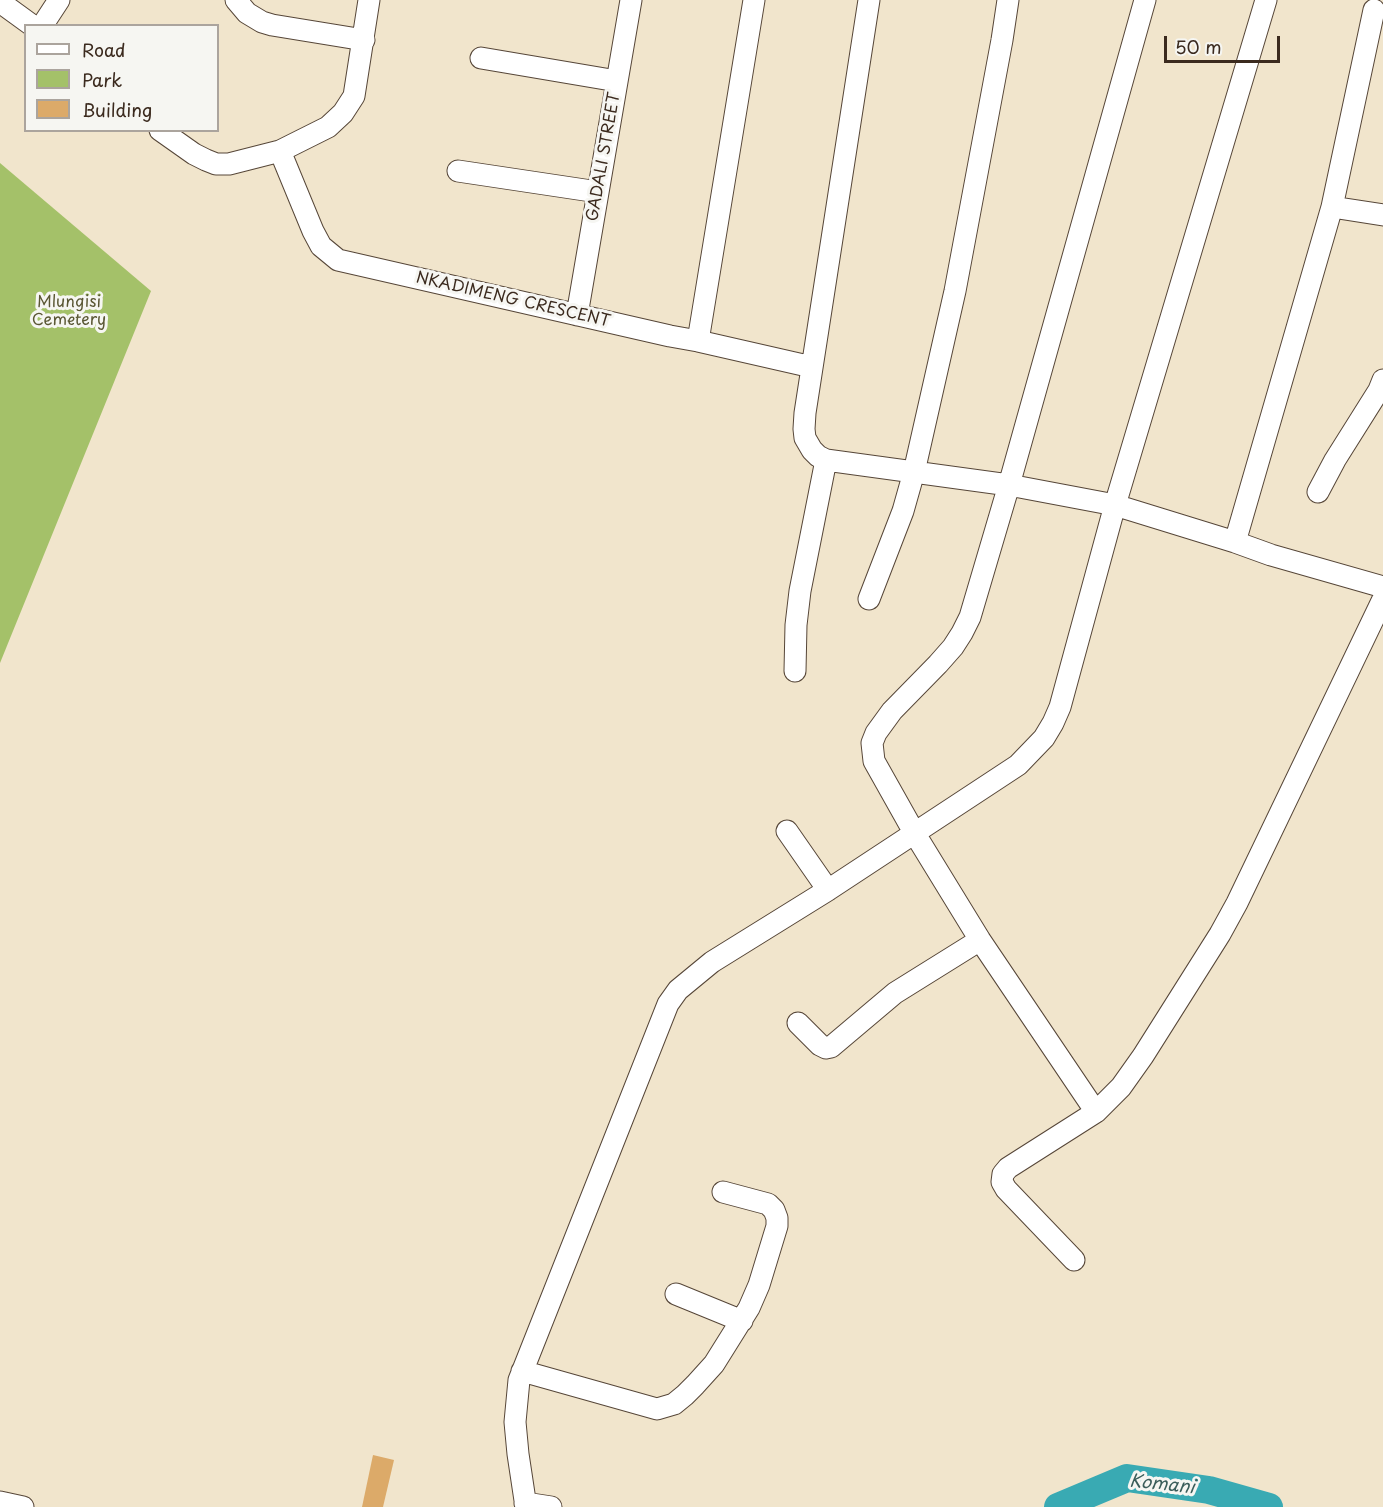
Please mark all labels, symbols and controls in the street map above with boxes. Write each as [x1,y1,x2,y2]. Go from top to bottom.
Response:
legend [24,24,219,132]
scale bar [1167,24,1282,62]
text: 50 m [1175,33,1222,60]
text: Road [82,36,126,63]
text: Park [82,66,122,93]
street label: GADALI STREET [583,91,625,223]
text: Building [82,96,152,123]
street label: NKADIMENG CRESCENT [414,268,612,332]
park label: Mlungisi Cemetery [32,293,106,331]
water label: Komani [1128,1471,1196,1499]

